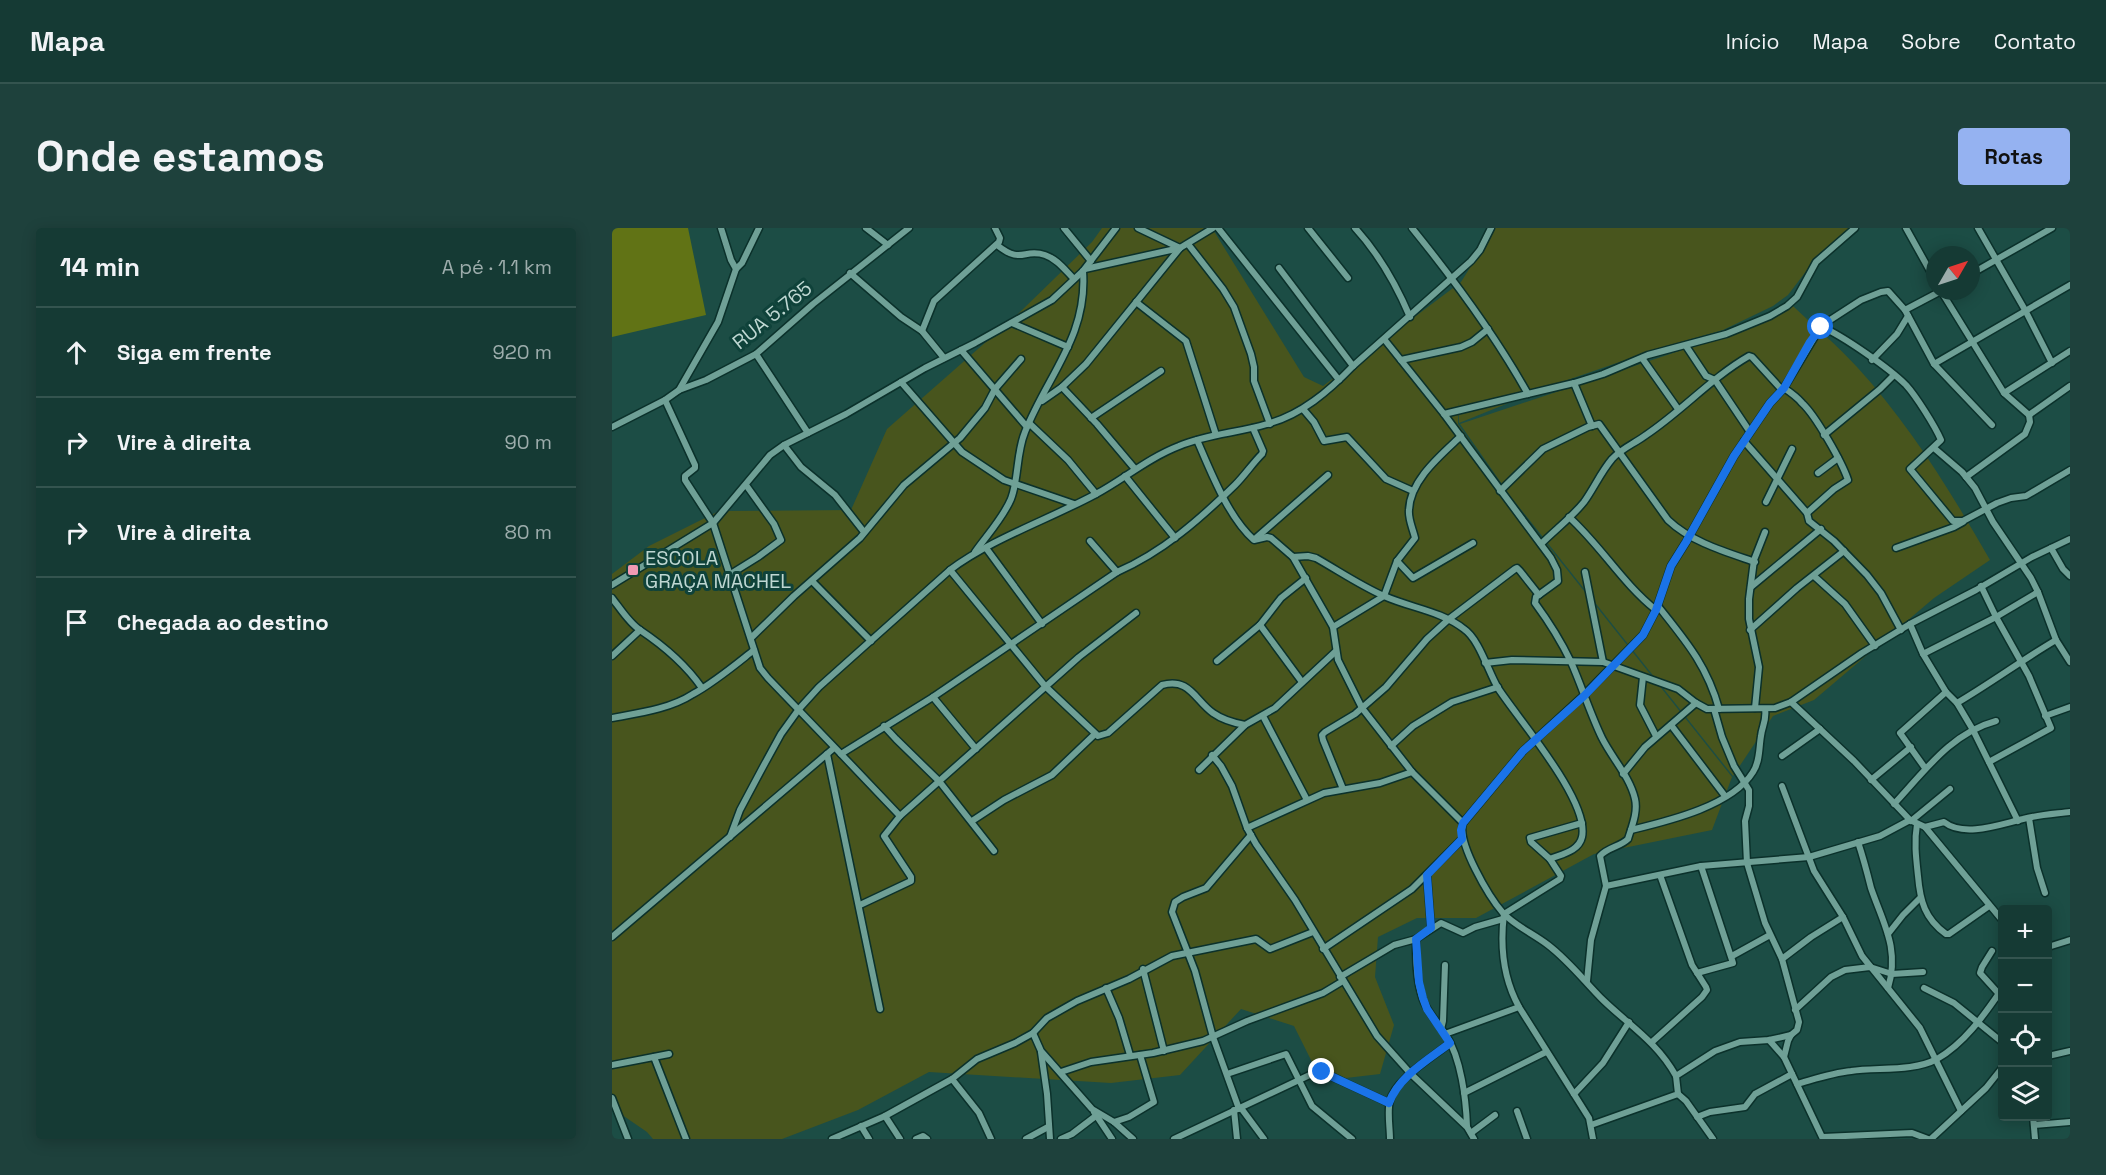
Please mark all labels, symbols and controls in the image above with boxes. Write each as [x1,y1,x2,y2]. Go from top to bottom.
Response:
text: Mapa [30,23,105,59]
text: Início [1726,28,1779,55]
text: Mapa [1812,28,1868,55]
text: Sobre [1901,28,1961,55]
text: Contato [1994,28,2076,55]
button: Rotas [1958,128,2070,185]
text: Onde estamos [36,130,325,183]
north arrow [1926,246,1980,300]
text: 14 min [60,250,140,284]
text: A pé · 1.1 km [442,254,552,280]
street label: RUA 5.765 [727,275,817,355]
route start [1807,313,1833,339]
icon: ahead [60,336,93,369]
text: Siga em frente [117,338,272,366]
text: 920 m [493,339,552,365]
icon: right [60,426,93,459]
text: Vire à direita [117,428,251,456]
text: 90 m [505,429,552,455]
icon: right [60,516,93,549]
text: Vire à direita [117,518,251,546]
text: 80 m [504,519,552,545]
place label: ESCOLA GRAÇA MACHEL [645,545,791,594]
marker: ESCOLA GRAÇA MACHEL [626,563,640,577]
icon: arrive [60,606,93,639]
text: Chegada ao destino [117,608,329,636]
map controls [1998,905,2052,1121]
button: + [1998,905,2052,959]
button: − [1998,959,2052,1013]
button: locate [1998,1013,2052,1067]
route end [1308,1058,1334,1084]
button: layers [1998,1067,2052,1121]

